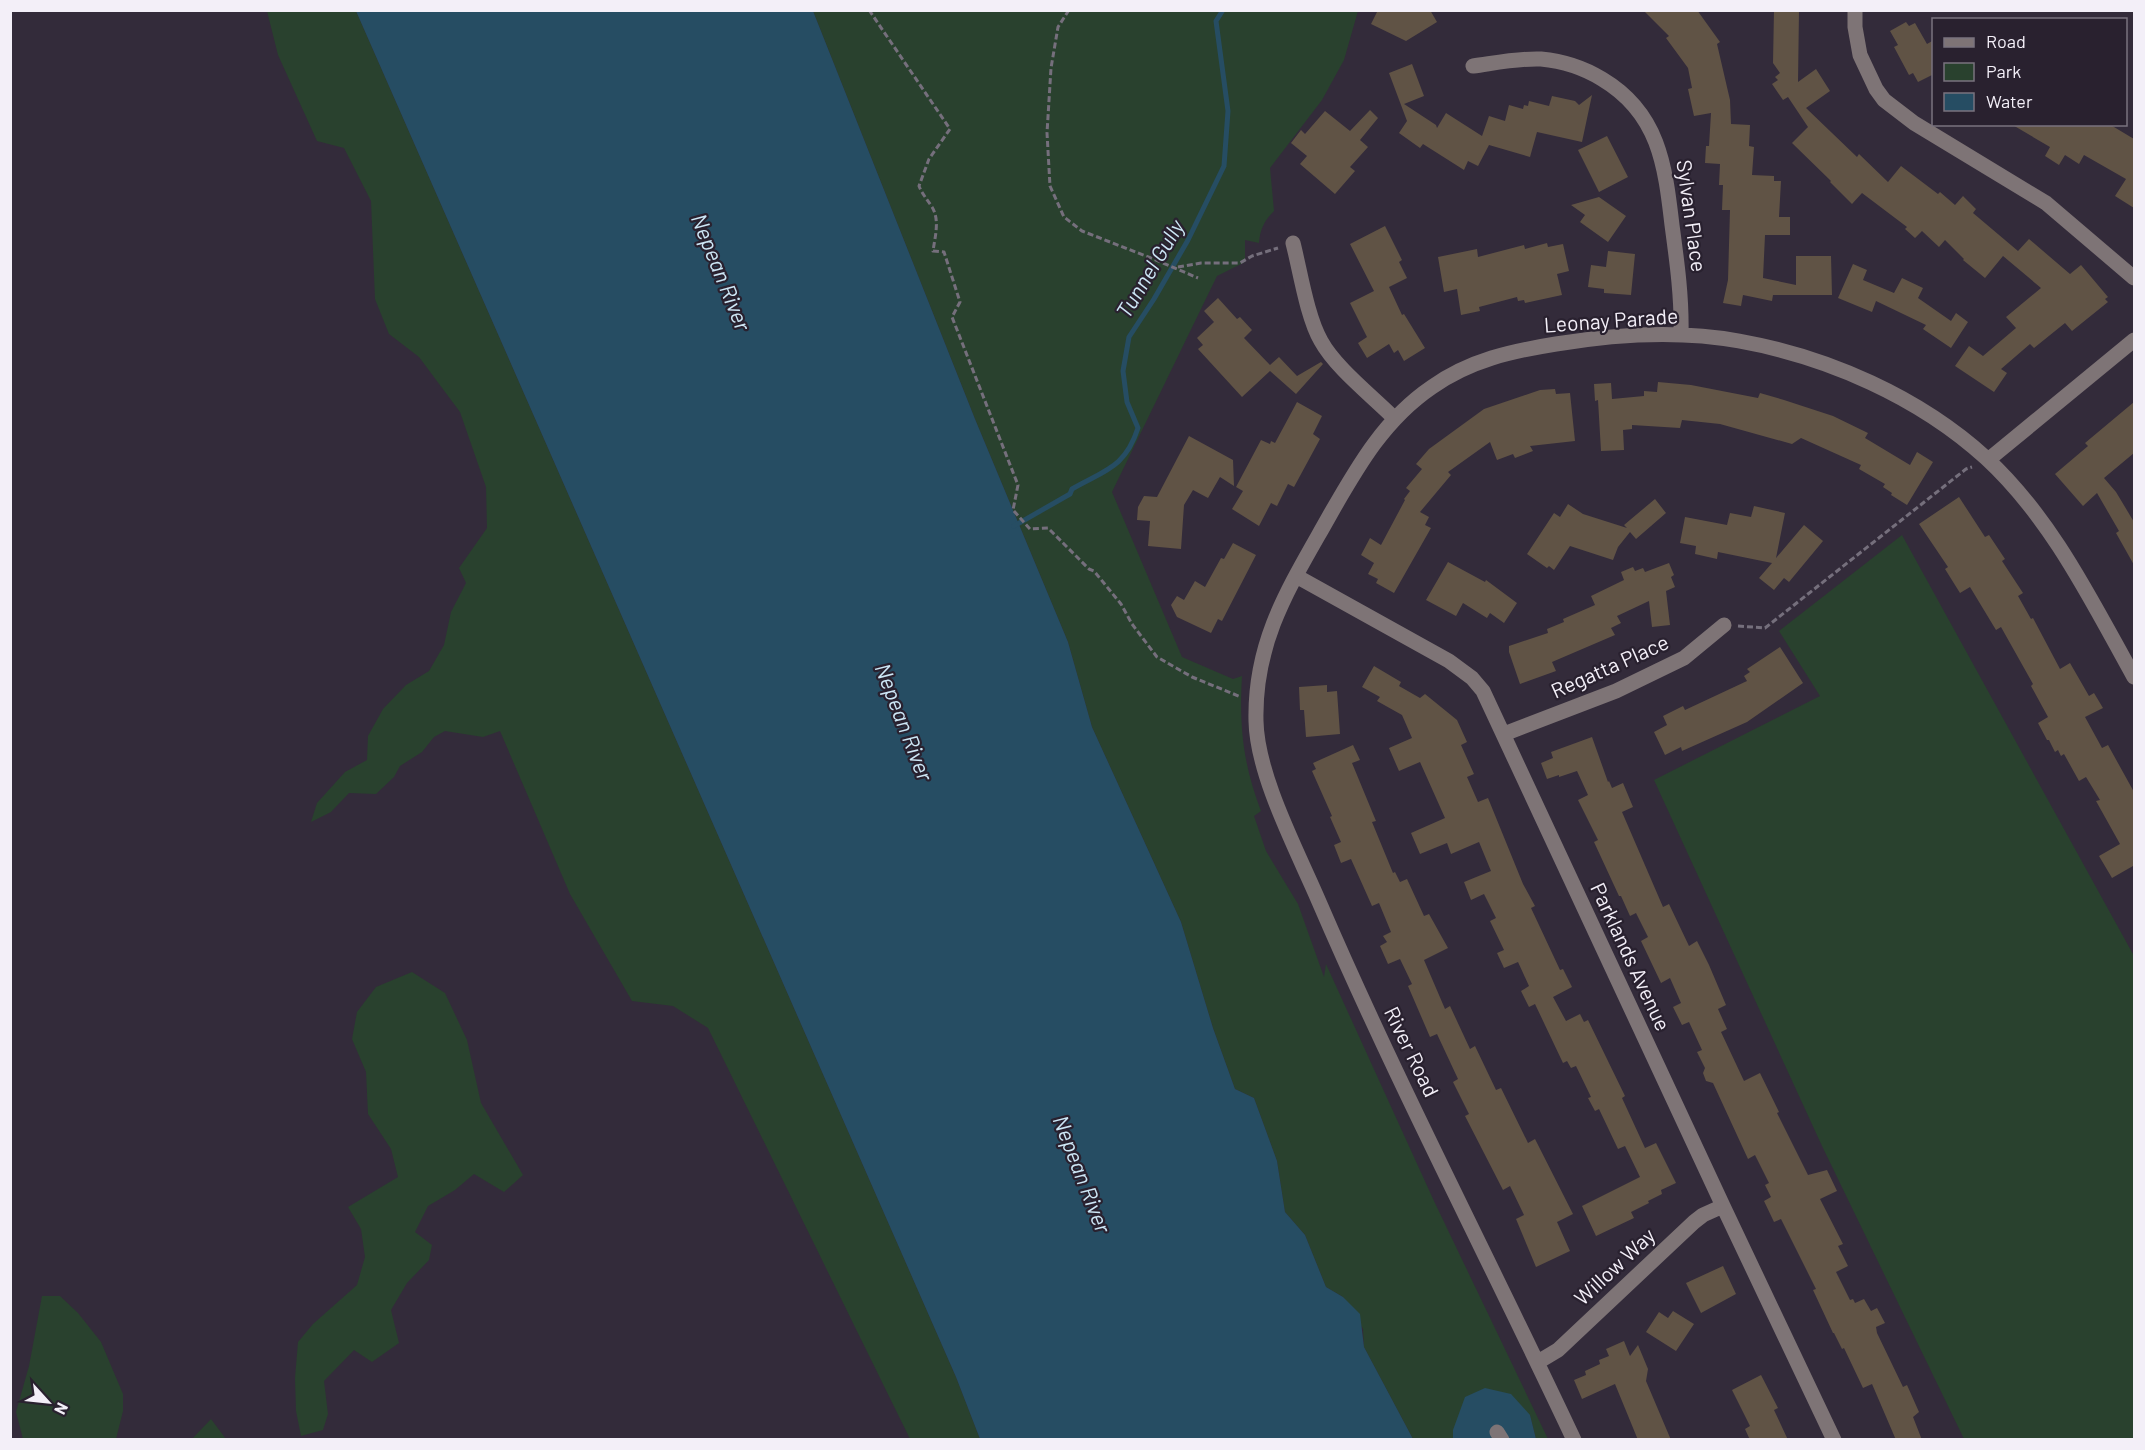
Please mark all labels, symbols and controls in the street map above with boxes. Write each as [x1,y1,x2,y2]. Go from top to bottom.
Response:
legend [1932,18,2127,126]
text: Road [1986,30,2026,52]
text: Park [1986,60,2021,82]
text: Water [1986,90,2033,112]
street label: Sylvan Place [1672,158,1713,273]
water label: Nepean River [687,209,758,335]
water label: Tunnel Gully [1110,214,1189,322]
street label: Leonay Parade [1543,302,1679,337]
street label: Regatta Place [1547,629,1672,703]
water label: Nepean River [871,659,940,785]
street label: Parklands Avenue [1586,878,1677,1034]
street label: River Road [1380,1002,1445,1101]
water label: Nepean River [1049,1111,1118,1237]
street label: Willow Way [1568,1222,1660,1310]
north arrow [18,1372,78,1432]
text: N [51,1400,73,1418]

